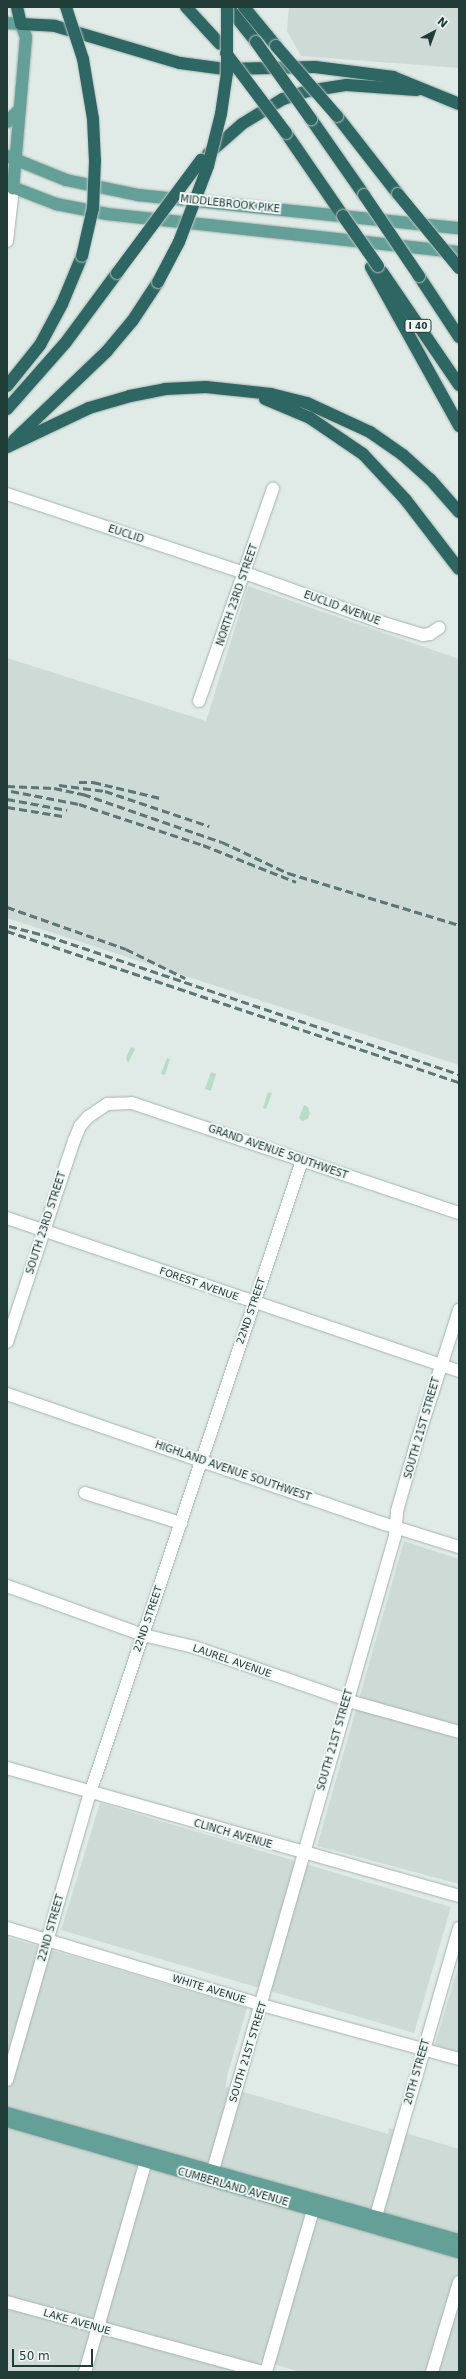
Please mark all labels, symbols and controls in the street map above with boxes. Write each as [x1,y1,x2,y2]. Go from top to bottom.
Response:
north arrow [414,12,454,52]
text: N [434,15,450,30]
street label: MIDDLEBROOK PIKE [180,193,280,215]
road number: I 40 [404,319,432,333]
street label: EUCLID [107,523,145,545]
street label: NORTH 23RD STREET [214,542,260,648]
street label: EUCLID AVENUE [302,589,382,627]
street label: GRAND AVENUE SOUTHWEST [207,1122,349,1182]
street label: SOUTH 23RD STREET [24,1170,68,1276]
street label: FOREST AVENUE [158,1265,240,1303]
street label: 22ND STREET [234,1276,268,1346]
street label: SOUTH 21ST STREET [402,1376,442,1480]
street label: HIGHLAND AVENUE SOUTHWEST [153,1439,313,1503]
street label: 22ND STREET [131,1584,165,1654]
street label: LAUREL AVENUE [191,1642,273,1680]
street label: SOUTH 21ST STREET [315,1688,355,1792]
street label: CLINCH AVENUE [192,1817,274,1851]
street label: 22ND STREET [36,1893,66,1963]
street label: WHITE AVENUE [171,1972,247,2006]
street label: SOUTH 21ST STREET [227,2000,269,2104]
street label: 20TH STREET [402,2038,432,2106]
street label: CUMBERLAND AVENUE [176,2165,290,2209]
street label: LAKE AVENUE [42,2307,112,2337]
scale bar [14,2341,95,2367]
text: 50 m [19,2349,50,2363]

